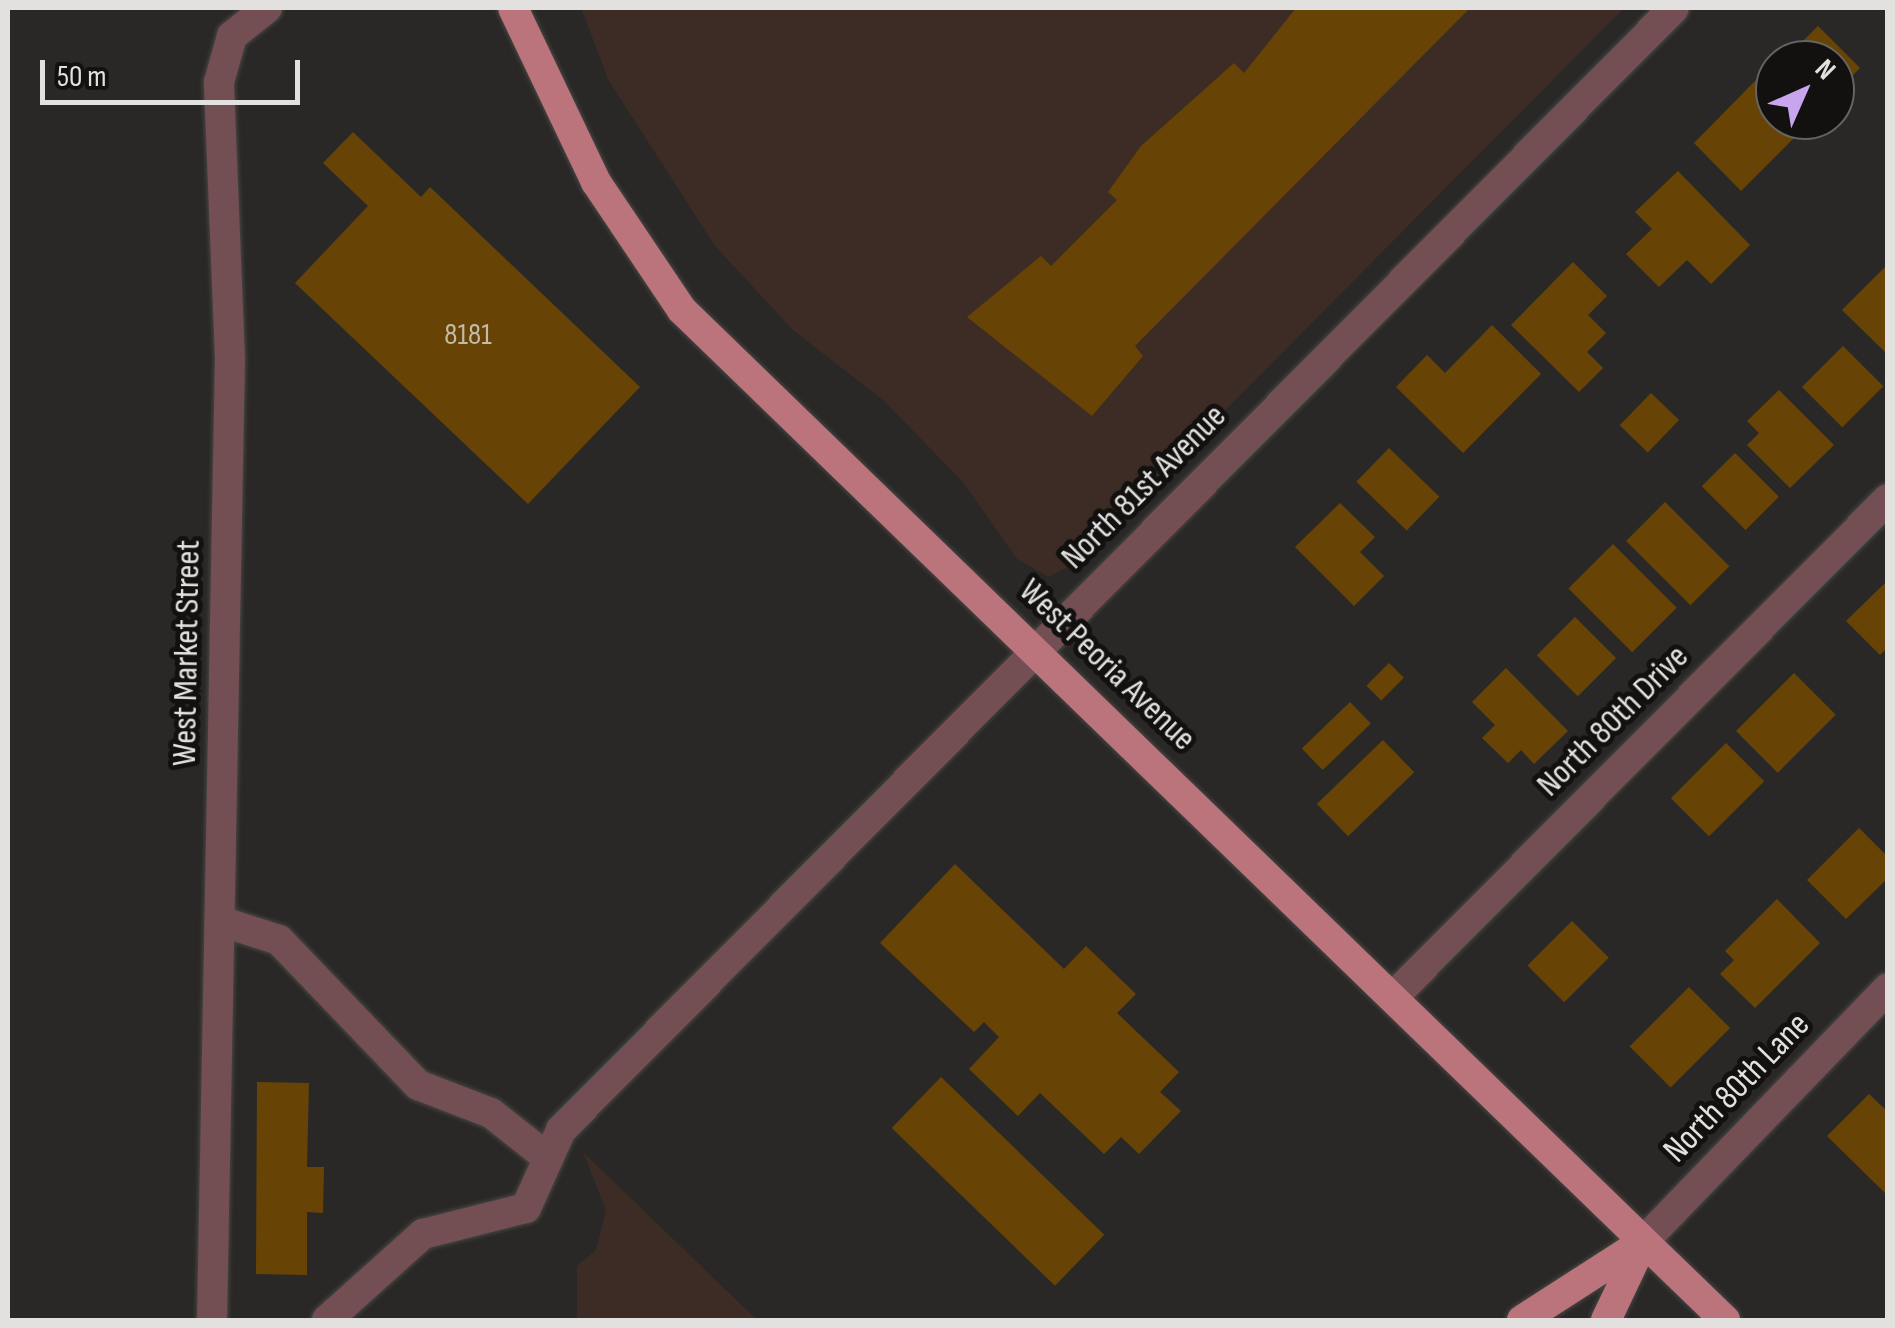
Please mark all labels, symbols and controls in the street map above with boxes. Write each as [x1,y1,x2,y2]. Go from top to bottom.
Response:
scale bar [45,40,305,102]
north arrow [1755,40,1855,140]
text: N [1808,53,1842,87]
text: 50 m [57,59,106,95]
house number: 8181 [444,317,492,353]
street label: North 81st Avenue [1053,396,1235,578]
street label: West Market Street [164,540,210,766]
street label: West Peoria Avenue [1010,570,1204,760]
street label: North 80th Drive [1528,636,1698,806]
street label: North 80th Lane [1655,1004,1819,1172]

